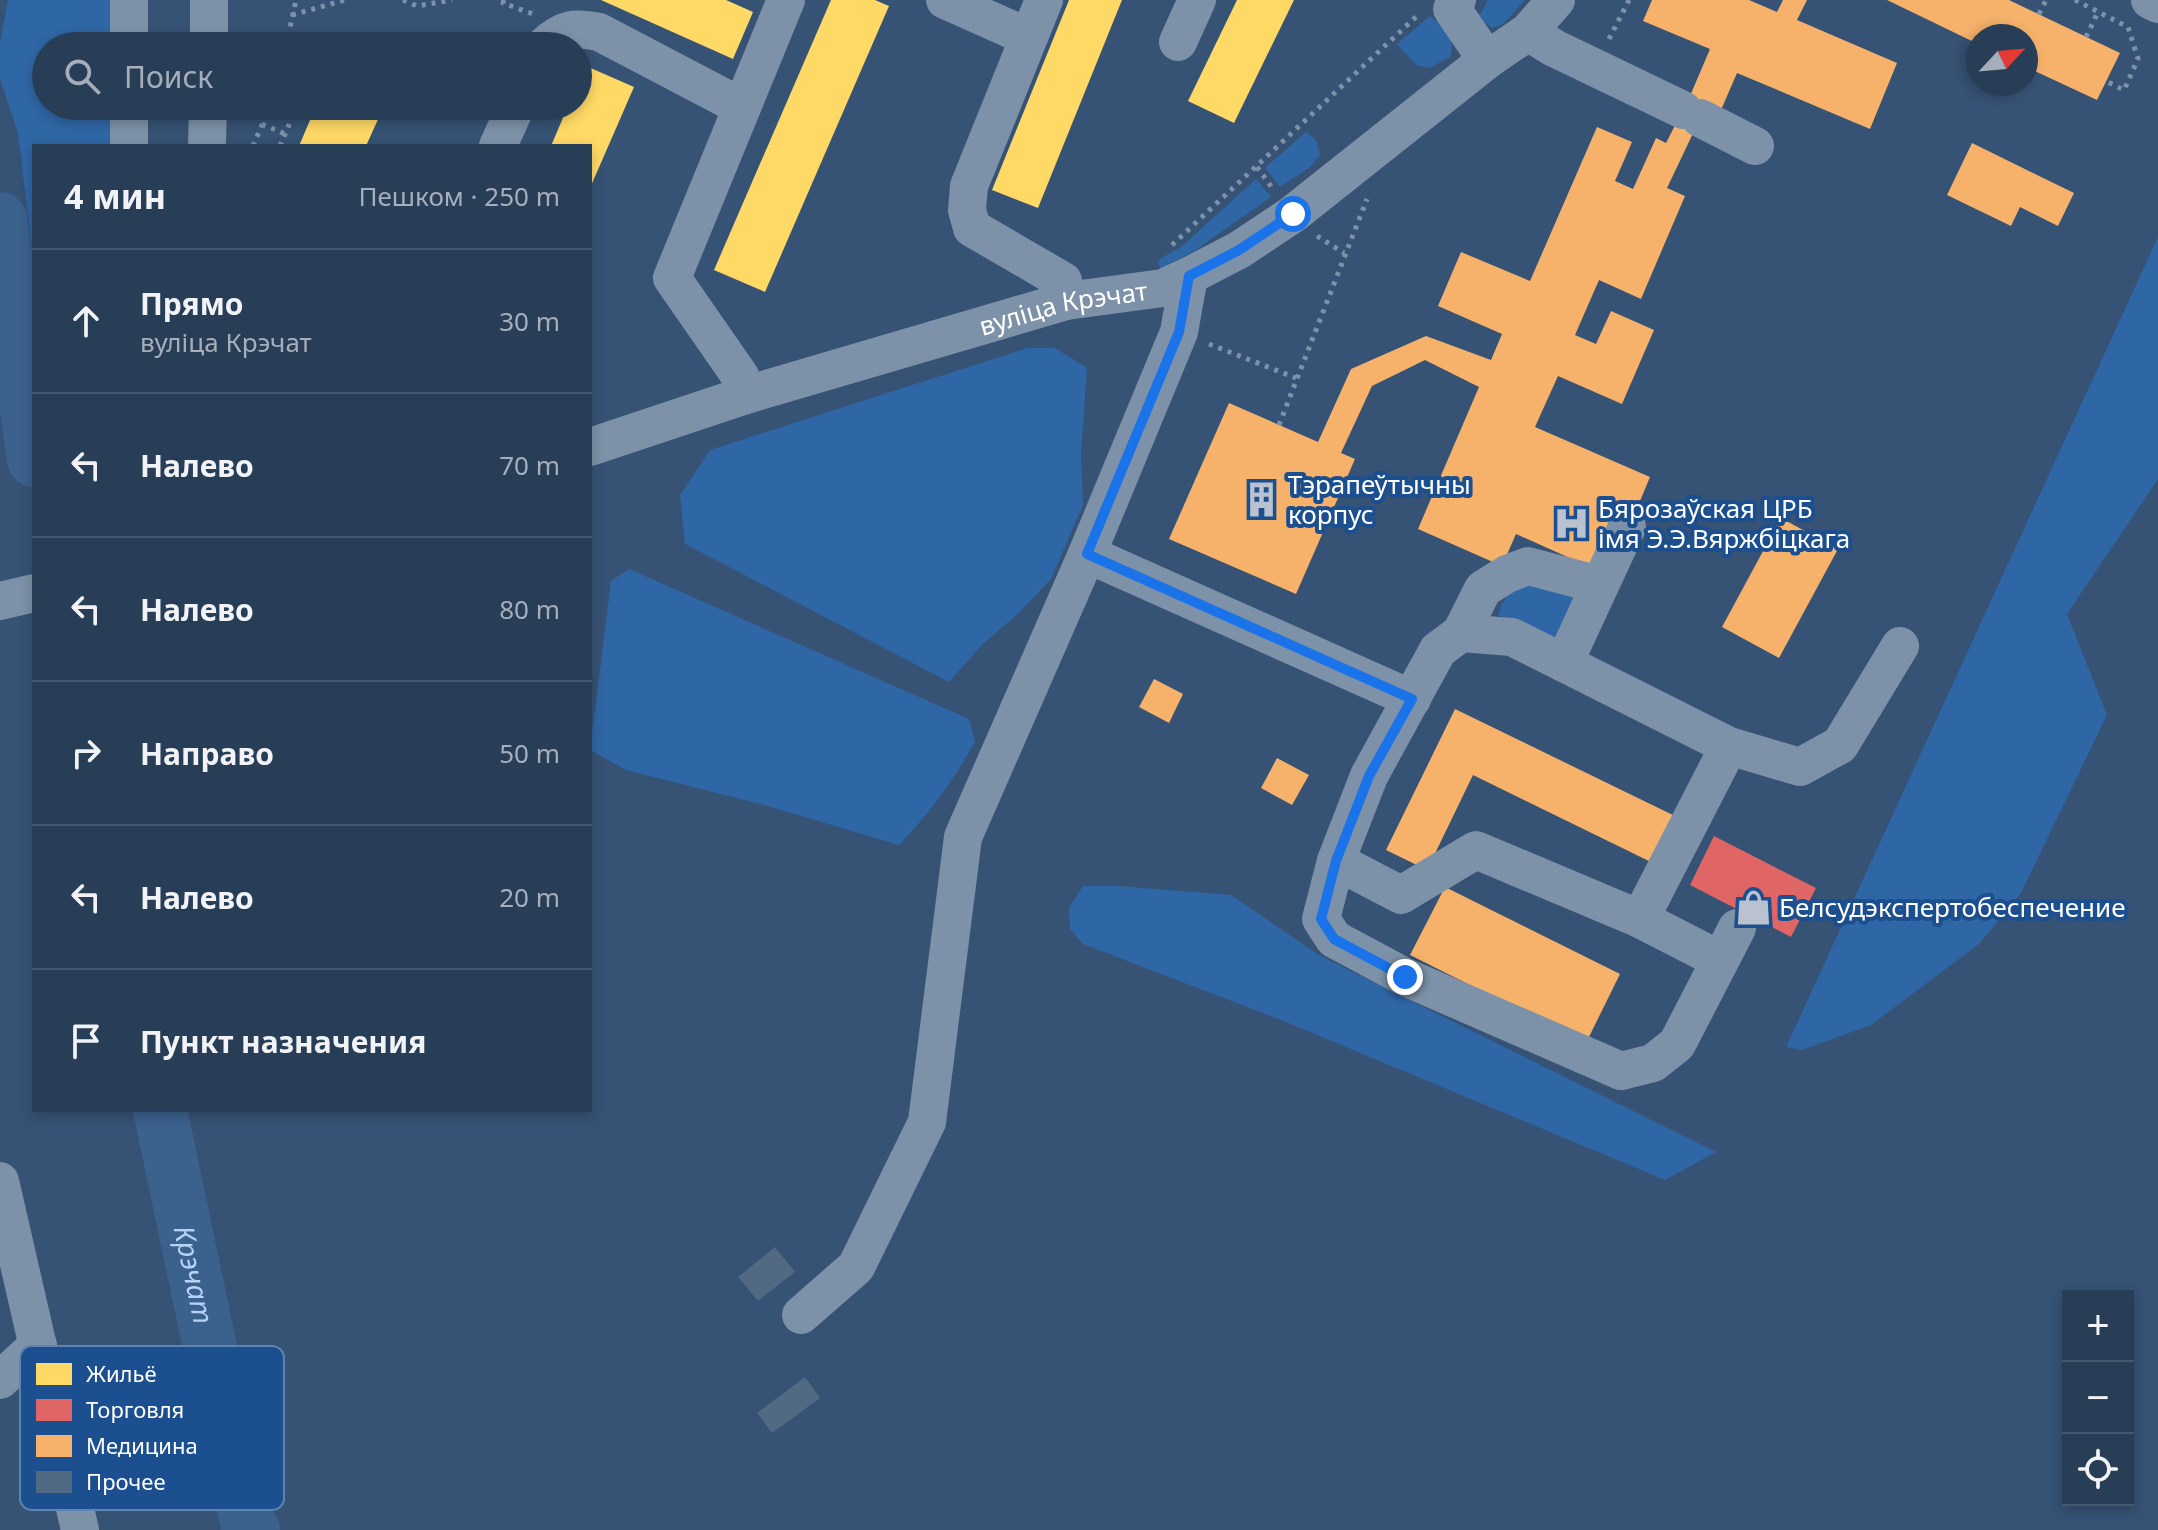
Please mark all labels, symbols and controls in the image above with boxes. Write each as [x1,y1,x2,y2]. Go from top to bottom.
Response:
north arrow [1966,24,2038,96]
search box [32,32,592,120]
icon: search [60,54,104,98]
text: Поиск [124,56,213,97]
text: 4 мин [64,173,166,219]
text: Пешком · 250 m [358,178,560,214]
route start [1275,196,1311,232]
street label: вуліца Крэчат [975,272,1150,344]
text: Прямо [140,283,244,324]
icon: ahead [64,299,108,343]
text: 30 m [499,303,560,339]
text: вуліца Крэчат [140,324,312,360]
icon: left [64,443,108,487]
text: Налево [140,445,254,486]
text: 70 m [499,447,560,483]
place label: Тэрапеўтычны корпус [1288,466,1471,532]
building icon: Тэрапеўтычны корпус [1243,480,1281,518]
place label: Бярозаўская ЦРБ імя Э.Э.Вяржбіцкага [1598,490,1850,556]
hospital icon: Бярозаўская ЦРБ імя Э.Э.Вяржбіцкага [1553,504,1591,542]
icon: left [64,587,108,631]
text: Налево [140,589,254,630]
text: 80 m [499,591,560,627]
icon: right [64,731,108,775]
text: Направо [140,733,274,774]
text: 50 m [499,735,560,771]
icon: left [64,875,108,919]
text: Налево [140,877,254,918]
text: 20 m [499,879,560,915]
shop icon: Белсудэкспертобеспечение [1734,888,1772,926]
place label: Белсудэкспертобеспечение [1779,889,2126,925]
route end [1387,959,1423,995]
icon: arrive [64,1019,108,1063]
text: Пункт назначения [140,1021,426,1062]
water label: Крэчат [166,1222,223,1327]
map controls [2062,1290,2134,1506]
button: + [2062,1290,2134,1362]
legend [20,1346,284,1510]
text: Жильё [86,1358,157,1388]
button: − [2062,1362,2134,1434]
text: Торговля [86,1394,184,1424]
text: Медицина [86,1430,198,1460]
button: locate [2062,1434,2134,1506]
text: Прочее [86,1466,166,1496]

